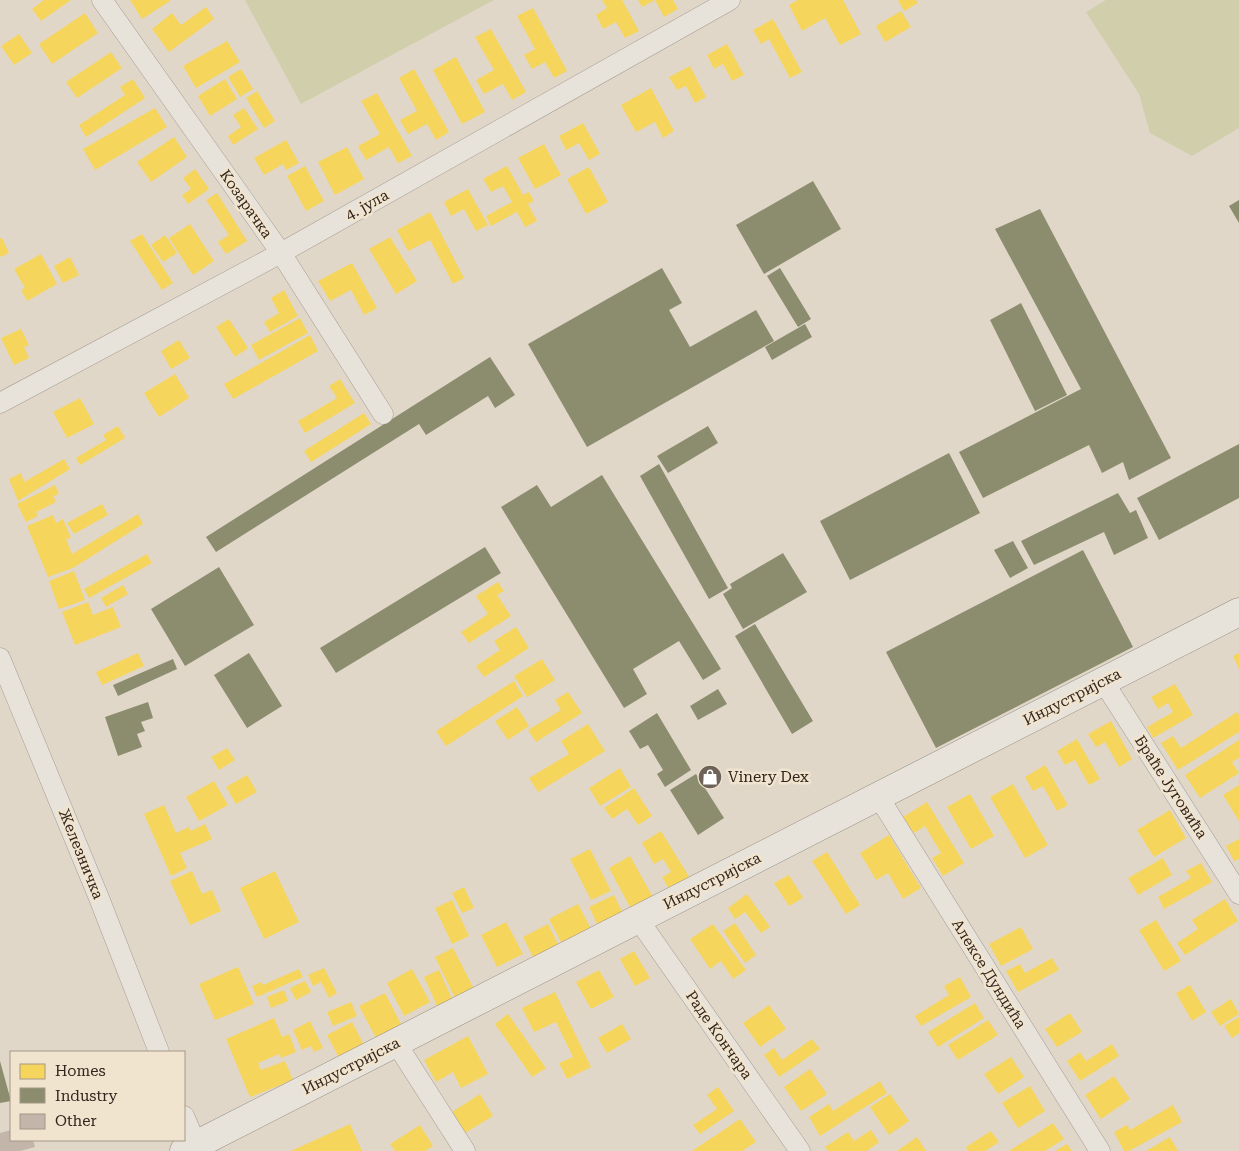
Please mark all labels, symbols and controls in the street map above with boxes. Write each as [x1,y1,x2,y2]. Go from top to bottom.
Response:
street label: Козарачка [216,166,276,242]
street label: 4. јула [342,186,392,224]
street label: Индустријска [1020,665,1124,729]
street label: Браће Југовића [1131,732,1211,842]
shop icon: Vinery Dex [697,764,723,790]
place label: Vinery Dex [728,768,809,786]
street label: Железничка [55,806,107,902]
street label: Индустријска [660,849,764,913]
street label: Алексе Дундића [948,916,1030,1032]
street label: Раде Кончара [682,987,756,1083]
street label: Индустријска [299,1034,403,1098]
legend [10,1051,185,1141]
text: Homes [55,1062,106,1080]
text: Industry [55,1087,117,1105]
text: Other [55,1112,97,1130]

